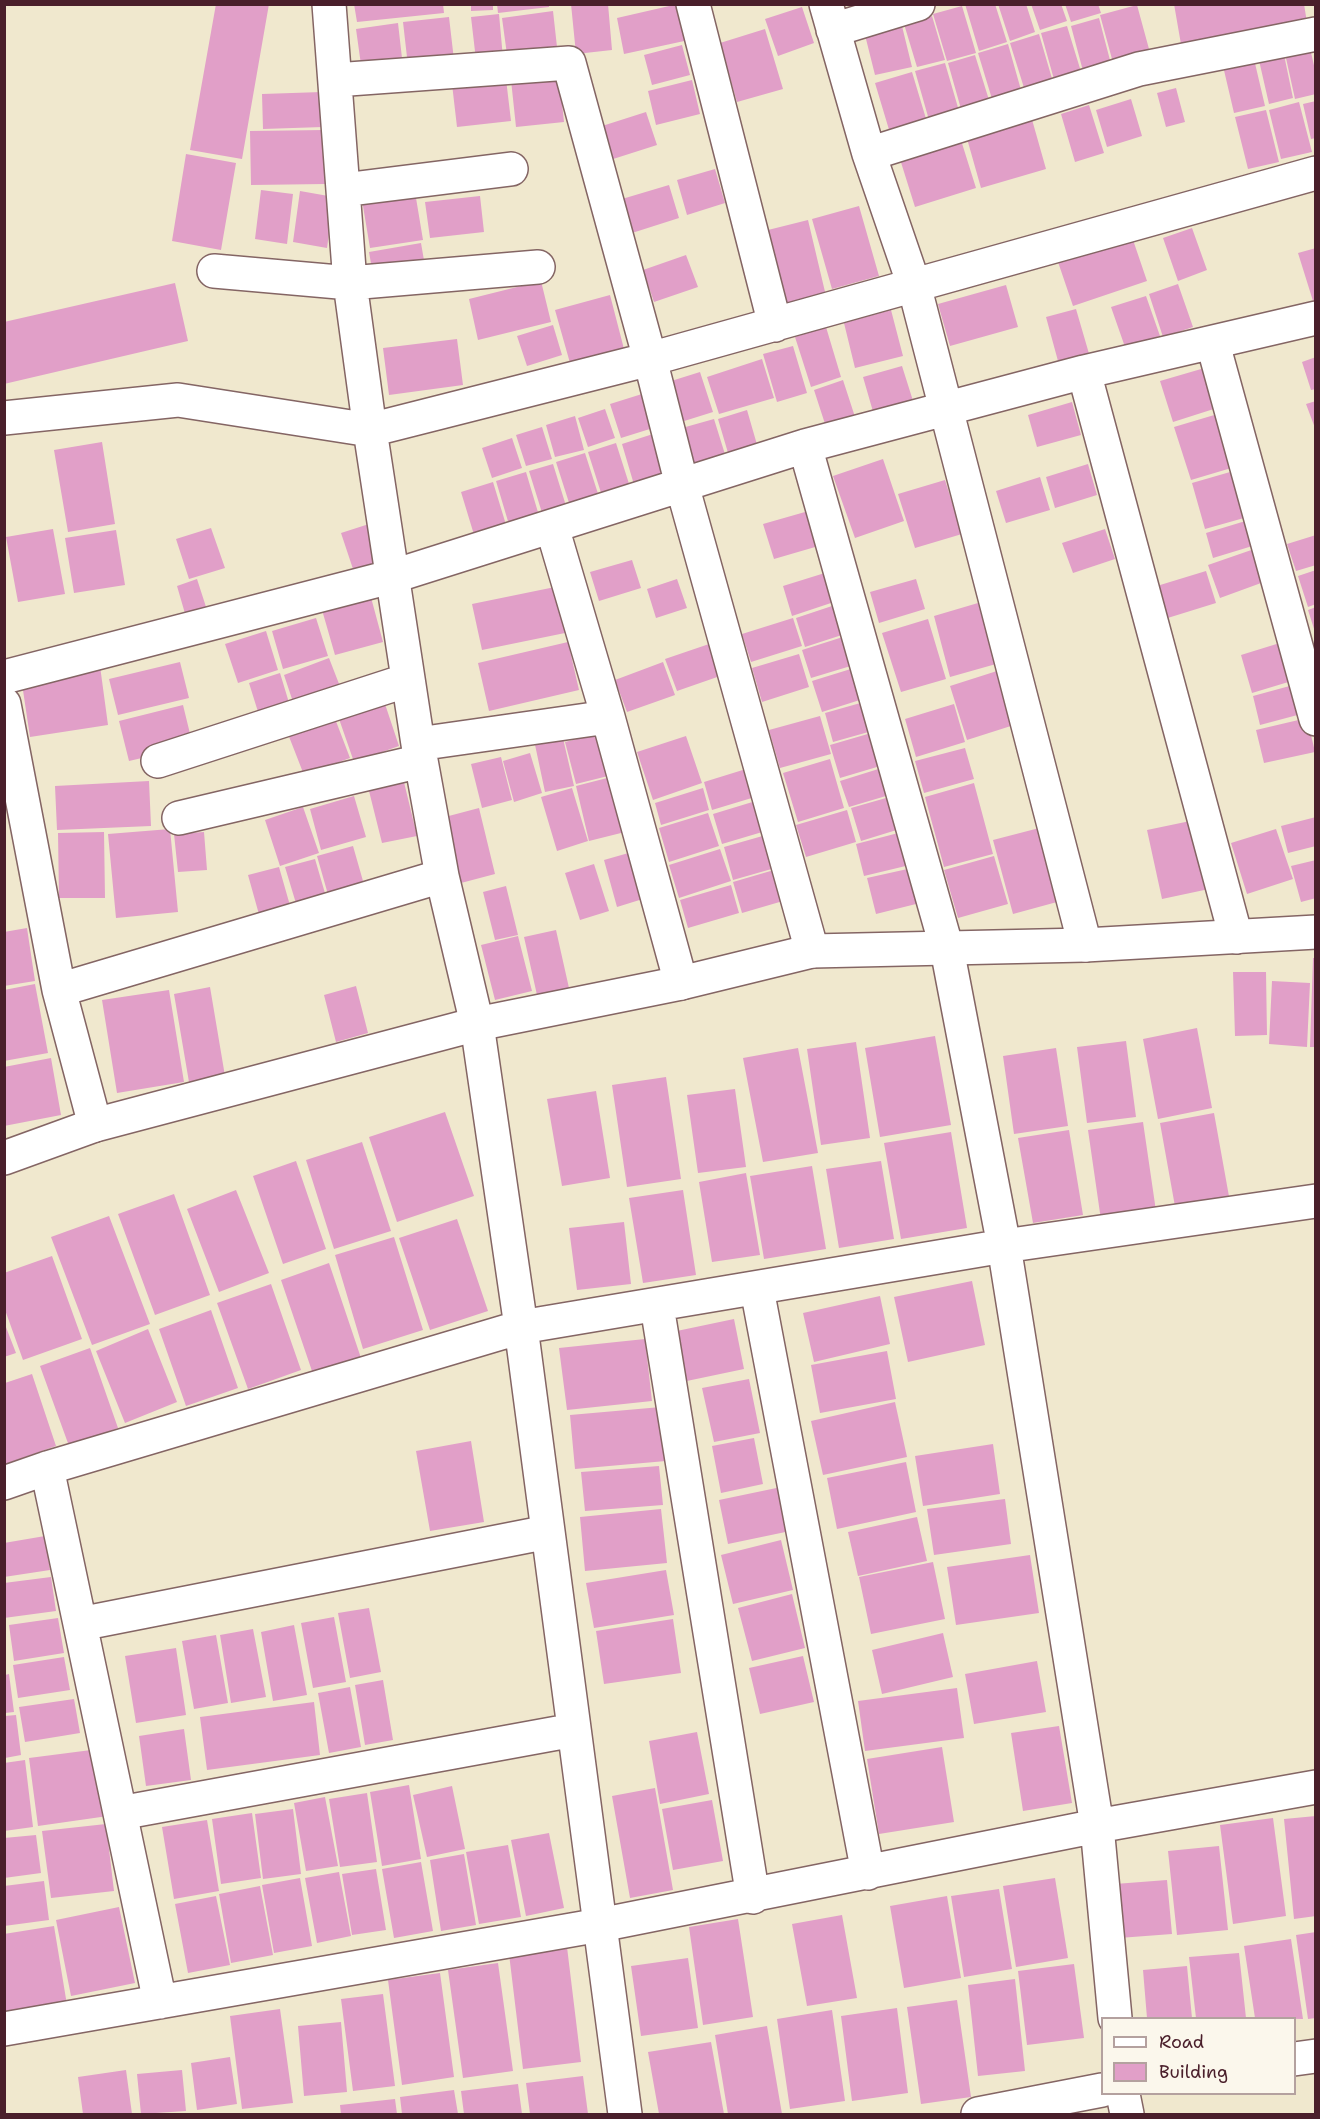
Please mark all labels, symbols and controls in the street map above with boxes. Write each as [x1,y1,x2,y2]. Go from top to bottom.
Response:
legend [1101,2017,1296,2095]
text: Road [1159,2030,1204,2054]
text: Building [1159,2060,1228,2084]

